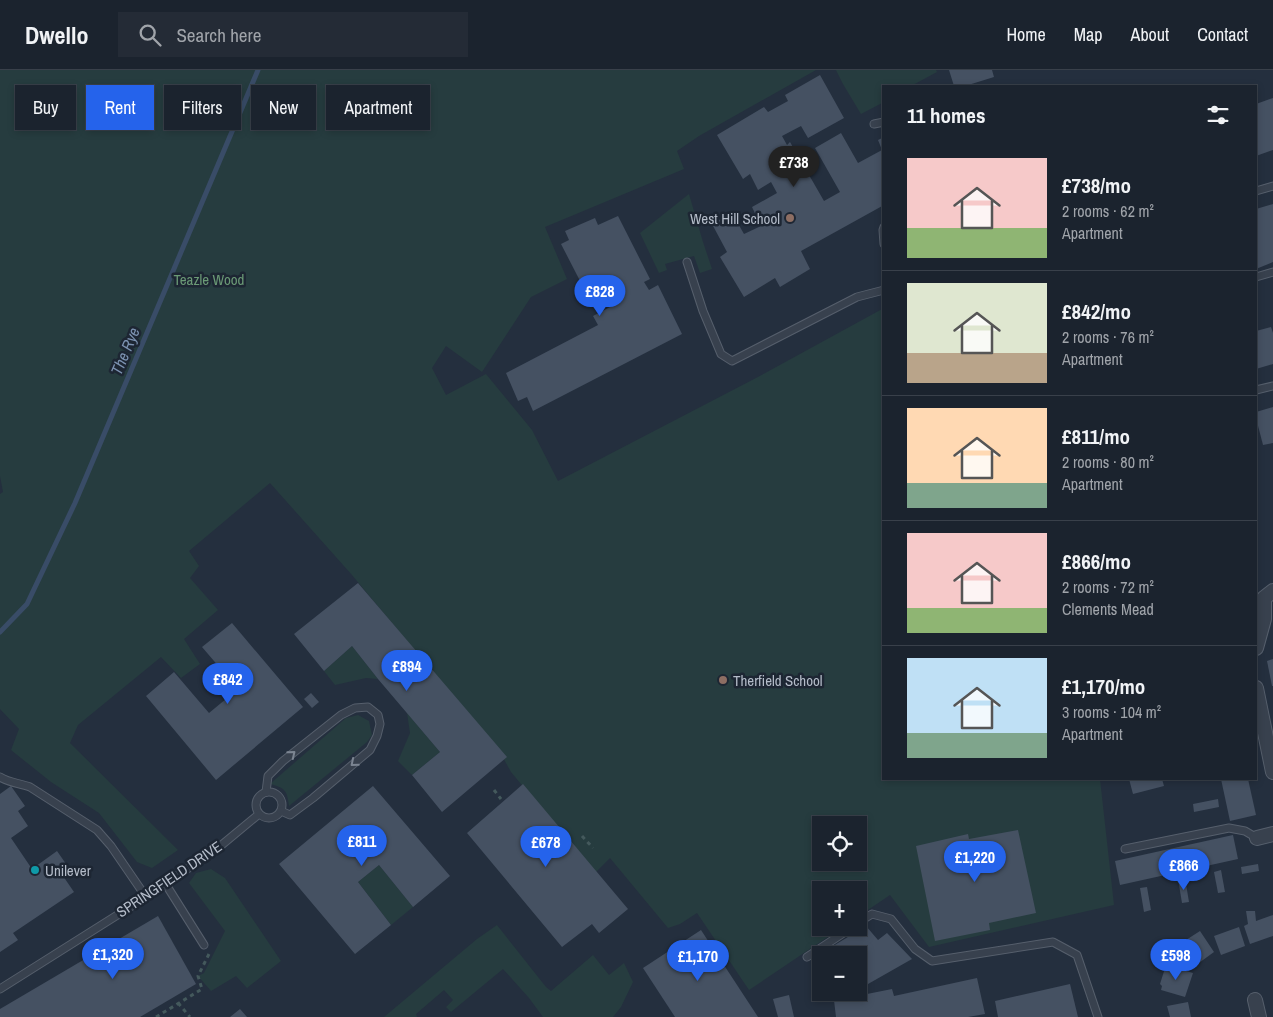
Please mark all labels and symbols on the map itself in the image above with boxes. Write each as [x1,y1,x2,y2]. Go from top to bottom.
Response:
pin: £738 [764,146,824,188]
place label: West Hill School [690,208,780,229]
marker: West Hill School [784,212,796,224]
park label: Teazle Wood [174,269,244,290]
pin: £828 [570,274,630,317]
water label: The Rye [105,324,145,378]
pin: £894 [377,650,437,692]
pin: £842 [198,662,258,705]
place label: Therfield School [733,670,823,691]
marker: Therfield School [717,674,729,686]
one-way arrow [286,751,295,759]
one-way arrow [351,758,360,766]
pin: £811 [332,824,392,867]
pin: £678 [516,826,576,868]
street label: SPRINGFIELD DRIVE [112,836,226,922]
pin: £1,220 [934,840,1016,883]
pin: £866 [1154,848,1214,891]
place label: Unilever [45,860,91,881]
marker: Unilever [29,864,41,876]
pin: £1,320 [72,938,154,980]
pin: £598 [1146,938,1206,981]
pin: £1,170 [657,940,739,982]

